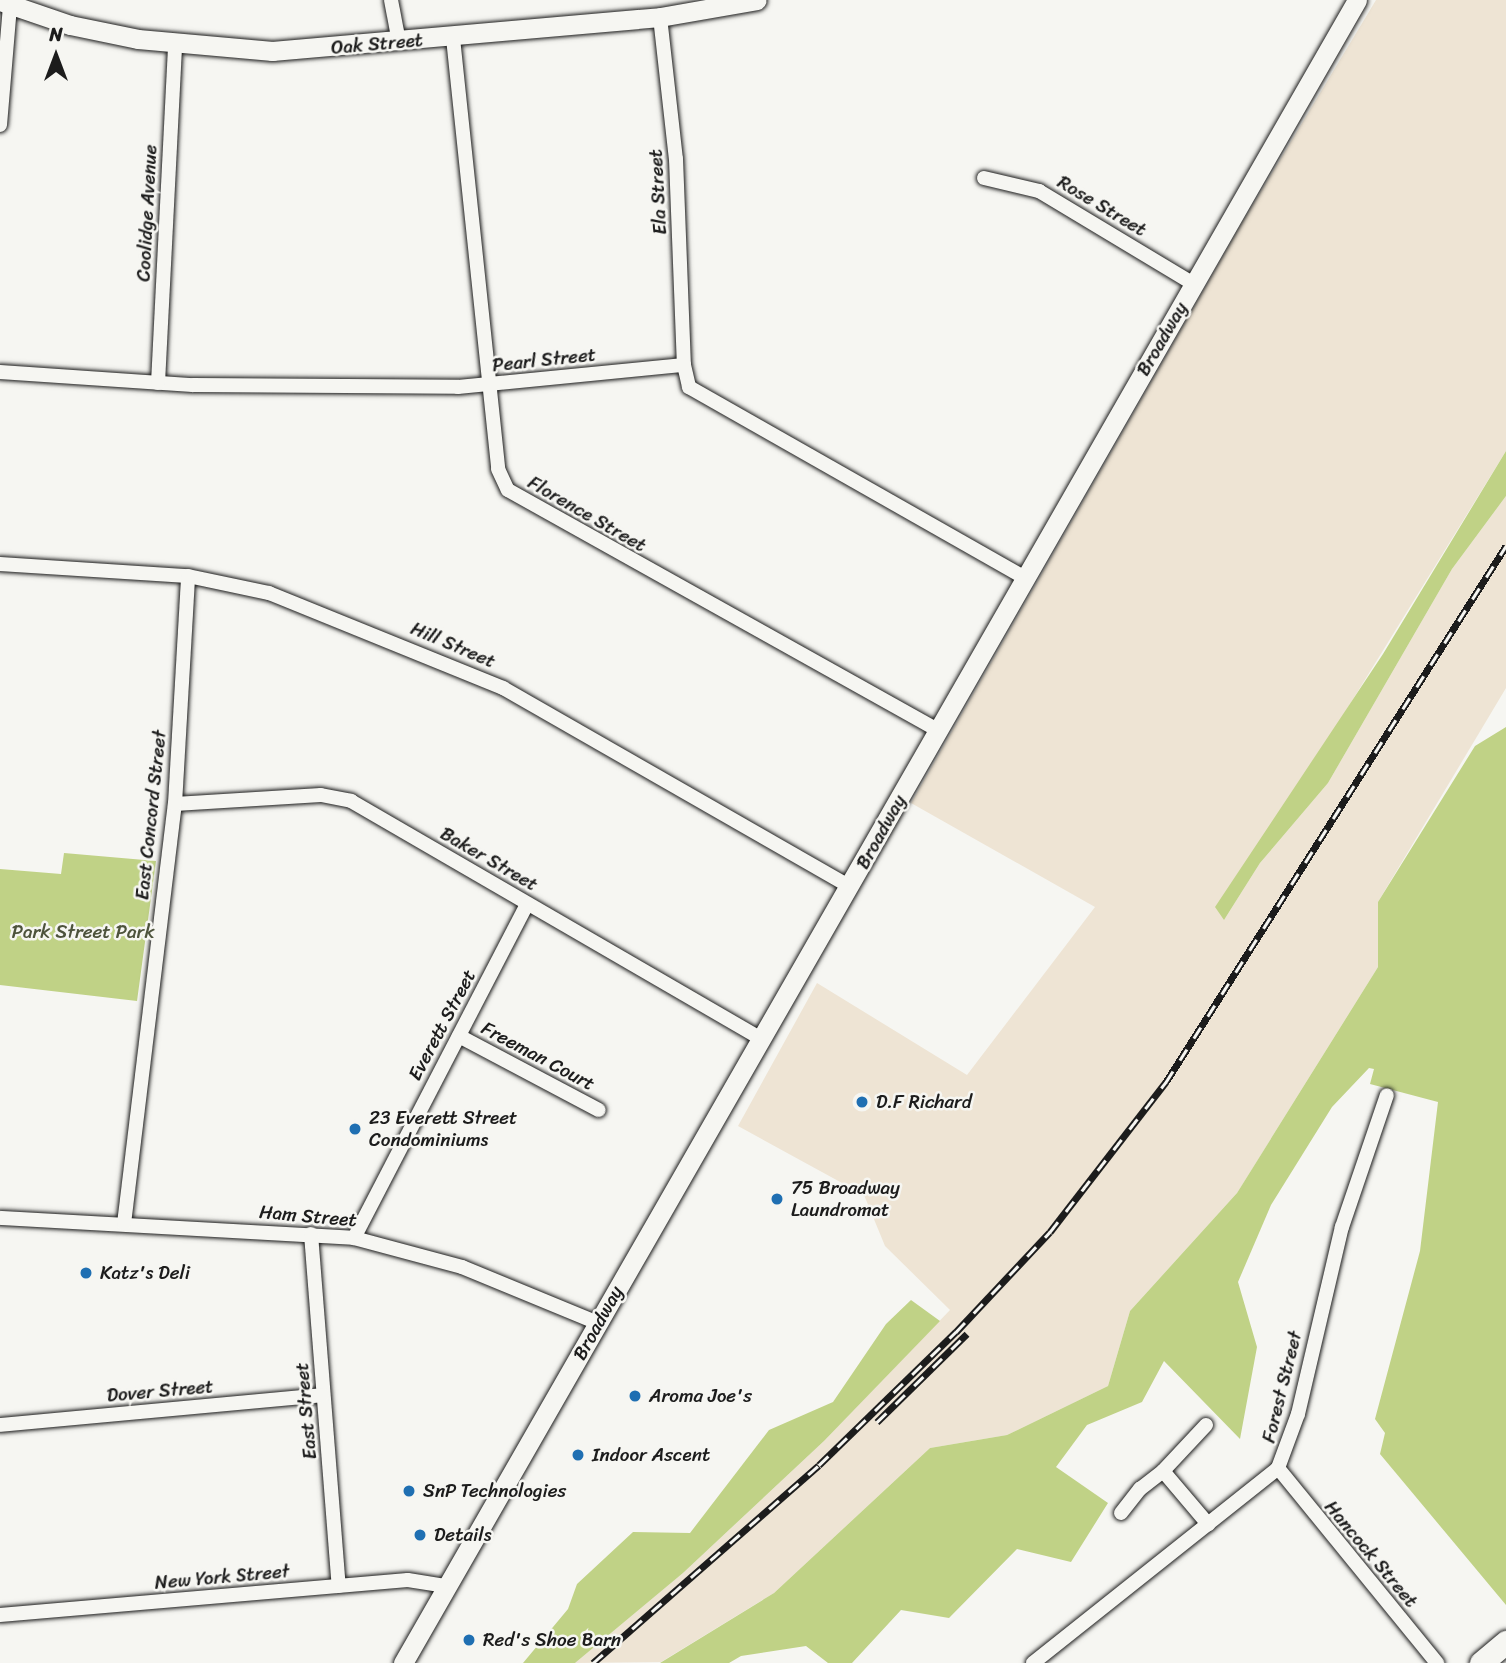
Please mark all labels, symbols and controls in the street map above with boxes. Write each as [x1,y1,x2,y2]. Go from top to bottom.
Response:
text: N [49,18,63,51]
north arrow [21,21,91,91]
street label: Oak Street [330,29,424,59]
street label: Coolidge Avenue [132,144,162,282]
street label: Ela Street [644,149,672,235]
street label: Rose Street [1053,171,1151,241]
street label: Broadway [1132,298,1192,380]
street label: Pearl Street [491,343,597,377]
street label: Florence Street [524,471,650,557]
street label: Hill Street [407,617,499,673]
street label: East Concord Street [131,729,171,901]
street label: Broadway [851,791,911,873]
street label: Baker Street [436,822,542,896]
park label: Park Street Park [12,921,154,943]
street label: Everett Street [403,966,481,1084]
street label: Freeman Court [478,1017,598,1095]
place label: D.F Richard [876,1091,972,1113]
marker: D.F Richard [854,1094,870,1110]
place label: 23 Everett Street Condominiums [369,1107,518,1151]
marker: 23 Everett Street Condominiums [347,1121,363,1137]
place label: 75 Broadway Laundromat [791,1177,900,1221]
marker: 75 Broadway Laundromat [769,1191,785,1207]
street label: Ham Street [258,1200,358,1232]
place label: Katz's Deli [100,1262,190,1284]
marker: Katz's Deli [78,1265,94,1281]
street label: Broadway [568,1282,628,1364]
street label: Forest Street [1257,1329,1307,1445]
street label: East Street [290,1362,322,1460]
street label: Dover Street [105,1375,215,1407]
place label: Aroma Joe's [649,1385,752,1407]
marker: Aroma Joe's [627,1388,643,1404]
place label: Indoor Ascent [592,1444,711,1466]
marker: Indoor Ascent [570,1447,586,1463]
place label: SnP Technologies [423,1480,567,1502]
marker: SnP Technologies [401,1483,417,1499]
street label: Hancock Street [1320,1496,1422,1612]
place label: Details [434,1524,491,1546]
marker: Details [412,1527,428,1543]
street label: New York Street [153,1560,291,1594]
place label: Red's Shoe Barn [483,1629,621,1651]
marker: Red's Shoe Barn [461,1632,477,1648]

